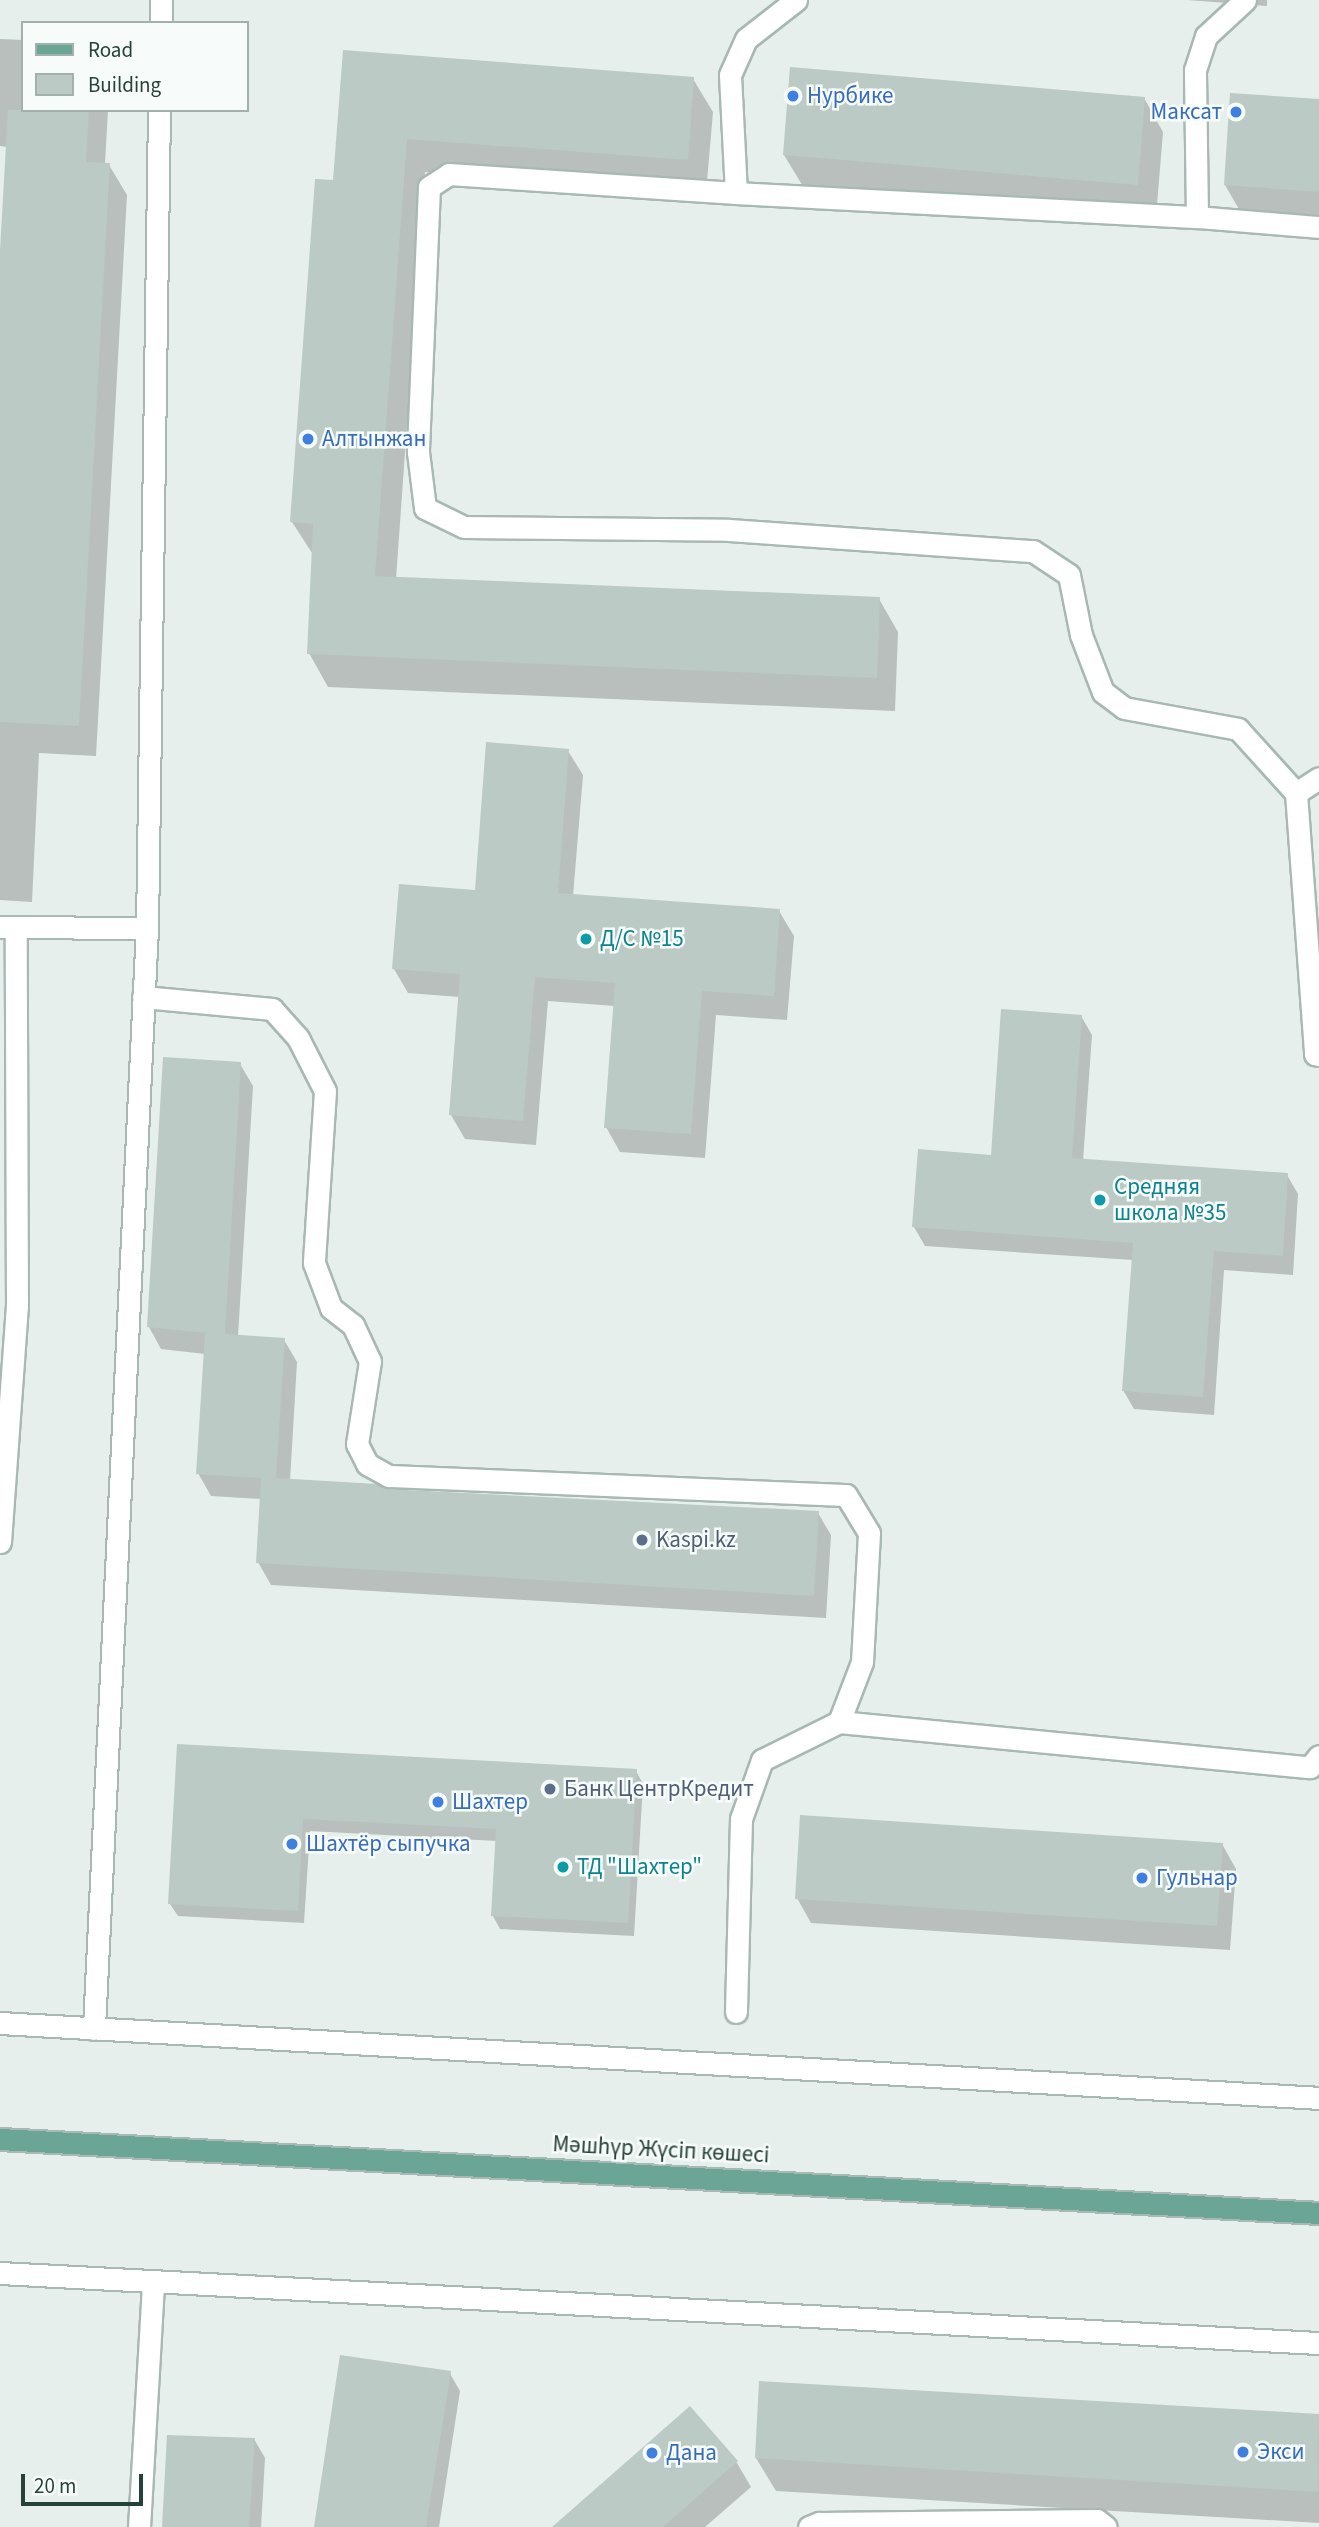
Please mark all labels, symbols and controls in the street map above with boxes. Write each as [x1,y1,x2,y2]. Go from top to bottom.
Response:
legend [21,21,248,112]
text: Road [88,35,133,65]
text: Building [88,70,161,100]
place label: Нурбике [807,82,893,110]
marker: Нурбике [785,88,801,104]
place label: Максат [1151,98,1222,126]
marker: Максат [1228,104,1244,120]
place label: Алтынжан [322,425,426,453]
marker: Алтынжан [300,431,316,447]
place label: Д/С №15 [600,925,684,953]
marker: Д/С №15 [578,931,594,947]
place label: Средняя школа №35 [1114,1173,1226,1227]
marker: Средняя школа №35 [1092,1192,1108,1208]
place label: Kaspi.kz [656,1526,736,1554]
marker: Kaspi.kz [634,1532,650,1548]
place label: Банк ЦентрКредит [564,1775,754,1803]
marker: Банк ЦентрКредит [542,1781,558,1797]
place label: Шахтер [452,1788,528,1816]
marker: Шахтер [430,1794,446,1810]
place label: Шахтёр сыпучка [306,1830,470,1858]
marker: Шахтёр сыпучка [284,1836,300,1852]
place label: ТД "Шахтер" [577,1853,702,1881]
marker: ТД "Шахтер" [555,1859,571,1875]
place label: Гульнар [1156,1864,1238,1892]
marker: Гульнар [1134,1870,1150,1886]
street label: Мәшһүр Жүсіп көшесі [552,2131,770,2169]
place label: Экси [1257,2438,1305,2466]
place label: Дана [666,2439,717,2467]
marker: Экси [1235,2444,1251,2460]
marker: Дана [644,2445,660,2461]
scale bar [24,2460,147,2504]
text: 20 m [34,2471,76,2501]

